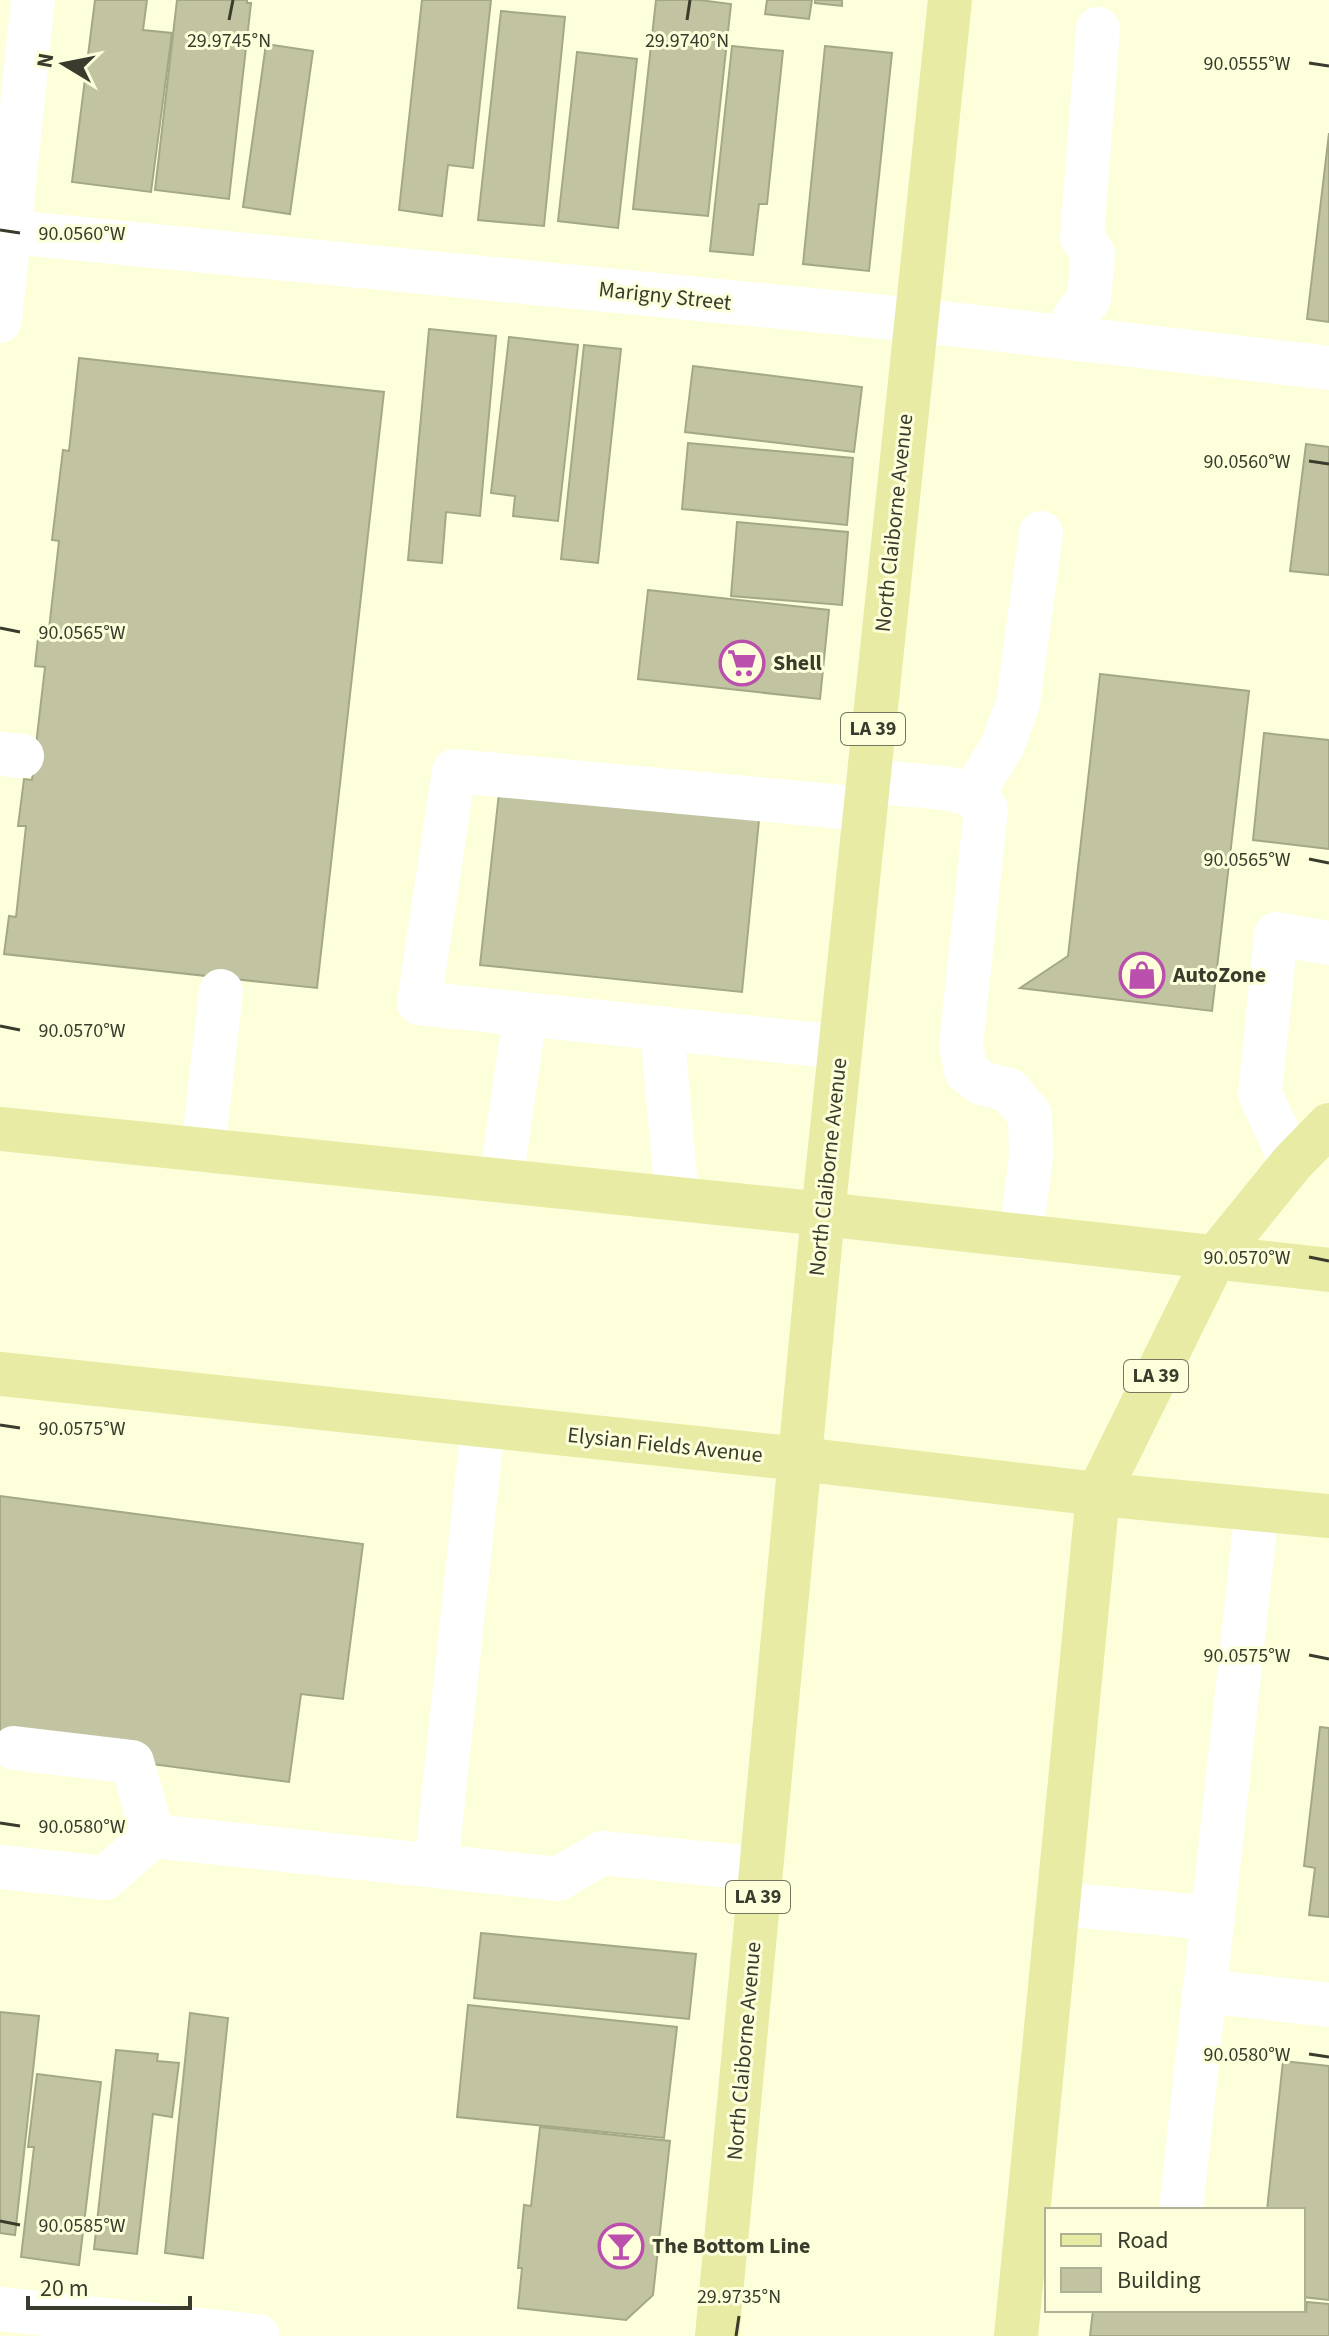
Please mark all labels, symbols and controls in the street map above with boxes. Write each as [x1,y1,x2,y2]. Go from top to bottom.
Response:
north arrow [24,24,104,104]
text: 29.9745°N [187,27,271,55]
text: 29.9740°N [645,27,729,55]
text: 90.0555°W [1204,50,1291,78]
text: N [28,51,62,71]
text: 90.0560°W [39,220,126,248]
street label: Marigny Street [597,273,733,319]
street label: North Claiborne Avenue [867,412,921,634]
text: 90.0560°W [1204,448,1291,476]
text: 90.0565°W [39,619,126,647]
supermarket icon: Shell [718,639,766,687]
place label: Shell [773,647,822,679]
road number: LA 39 [841,713,905,745]
text: 90.0565°W [1204,846,1291,874]
shop icon: AutoZone [1118,951,1166,999]
place label: AutoZone [1172,959,1266,991]
text: 90.0570°W [39,1017,126,1045]
street label: North Claiborne Avenue [801,1056,855,1278]
text: 90.0570°W [1204,1244,1291,1272]
road number: LA 39 [1124,1360,1188,1392]
text: 90.0575°W [39,1415,126,1443]
street label: Elysian Fields Avenue [566,1419,764,1471]
text: 90.0575°W [1204,1642,1291,1670]
text: 90.0580°W [39,1813,126,1841]
road number: LA 39 [726,1881,790,1913]
street label: North Claiborne Avenue [719,1940,769,2162]
text: 90.0580°W [1204,2041,1291,2069]
legend [1045,2208,1305,2312]
text: 90.0585°W [39,2212,126,2240]
bar icon: The Bottom Line [597,2222,645,2270]
text: Road [1117,2223,1169,2258]
place label: The Bottom Line [652,2230,810,2262]
scale bar [28,2260,190,2310]
text: Building [1117,2263,1201,2298]
text: 20 m [40,2271,89,2306]
text: 29.9735°N [697,2283,781,2311]

